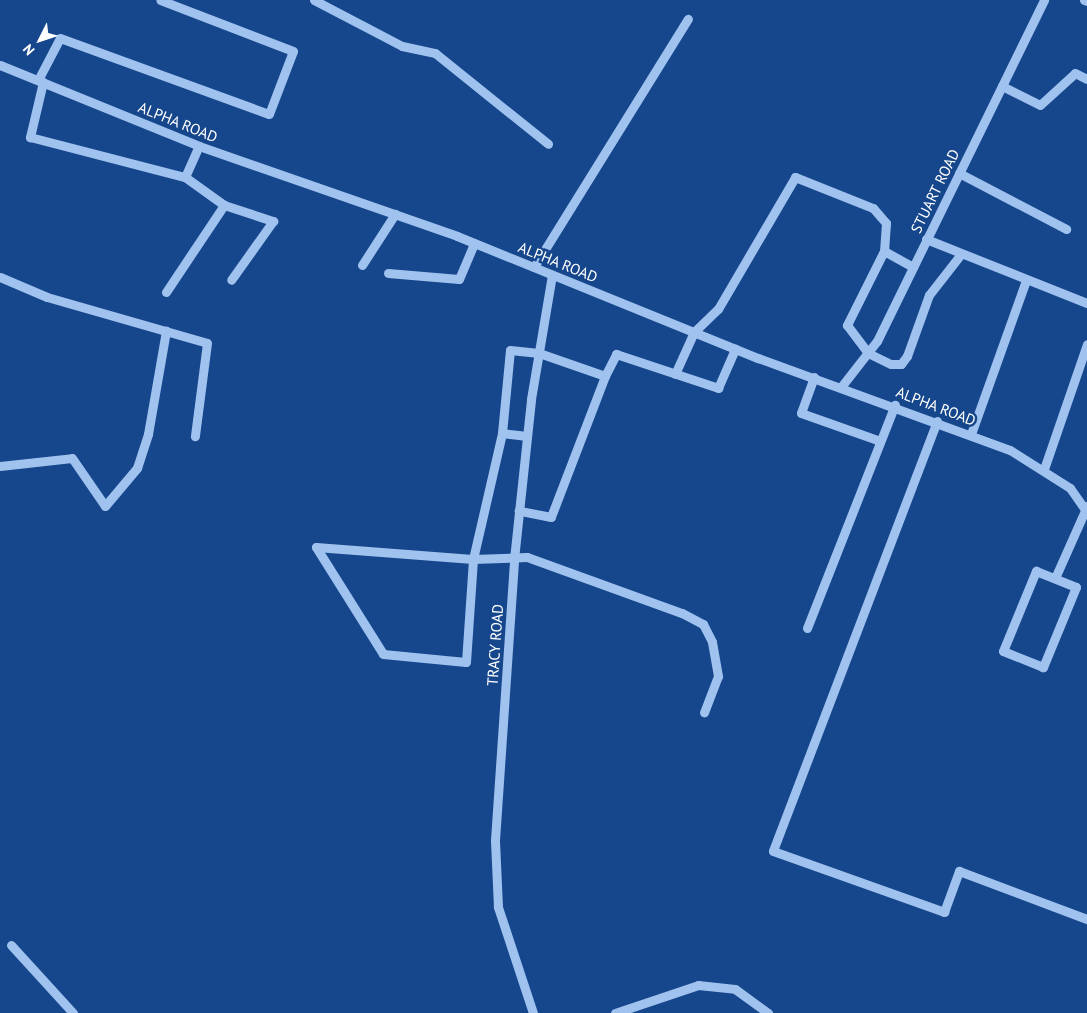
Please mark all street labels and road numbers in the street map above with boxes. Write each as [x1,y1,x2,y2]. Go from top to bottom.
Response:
street label: ALPHA ROAD [135,98,221,146]
street label: STUART ROAD [907,146,963,236]
street label: ALPHA ROAD [515,238,601,286]
street label: ALPHA ROAD [893,382,979,430]
street label: TRACY ROAD [483,603,507,687]

